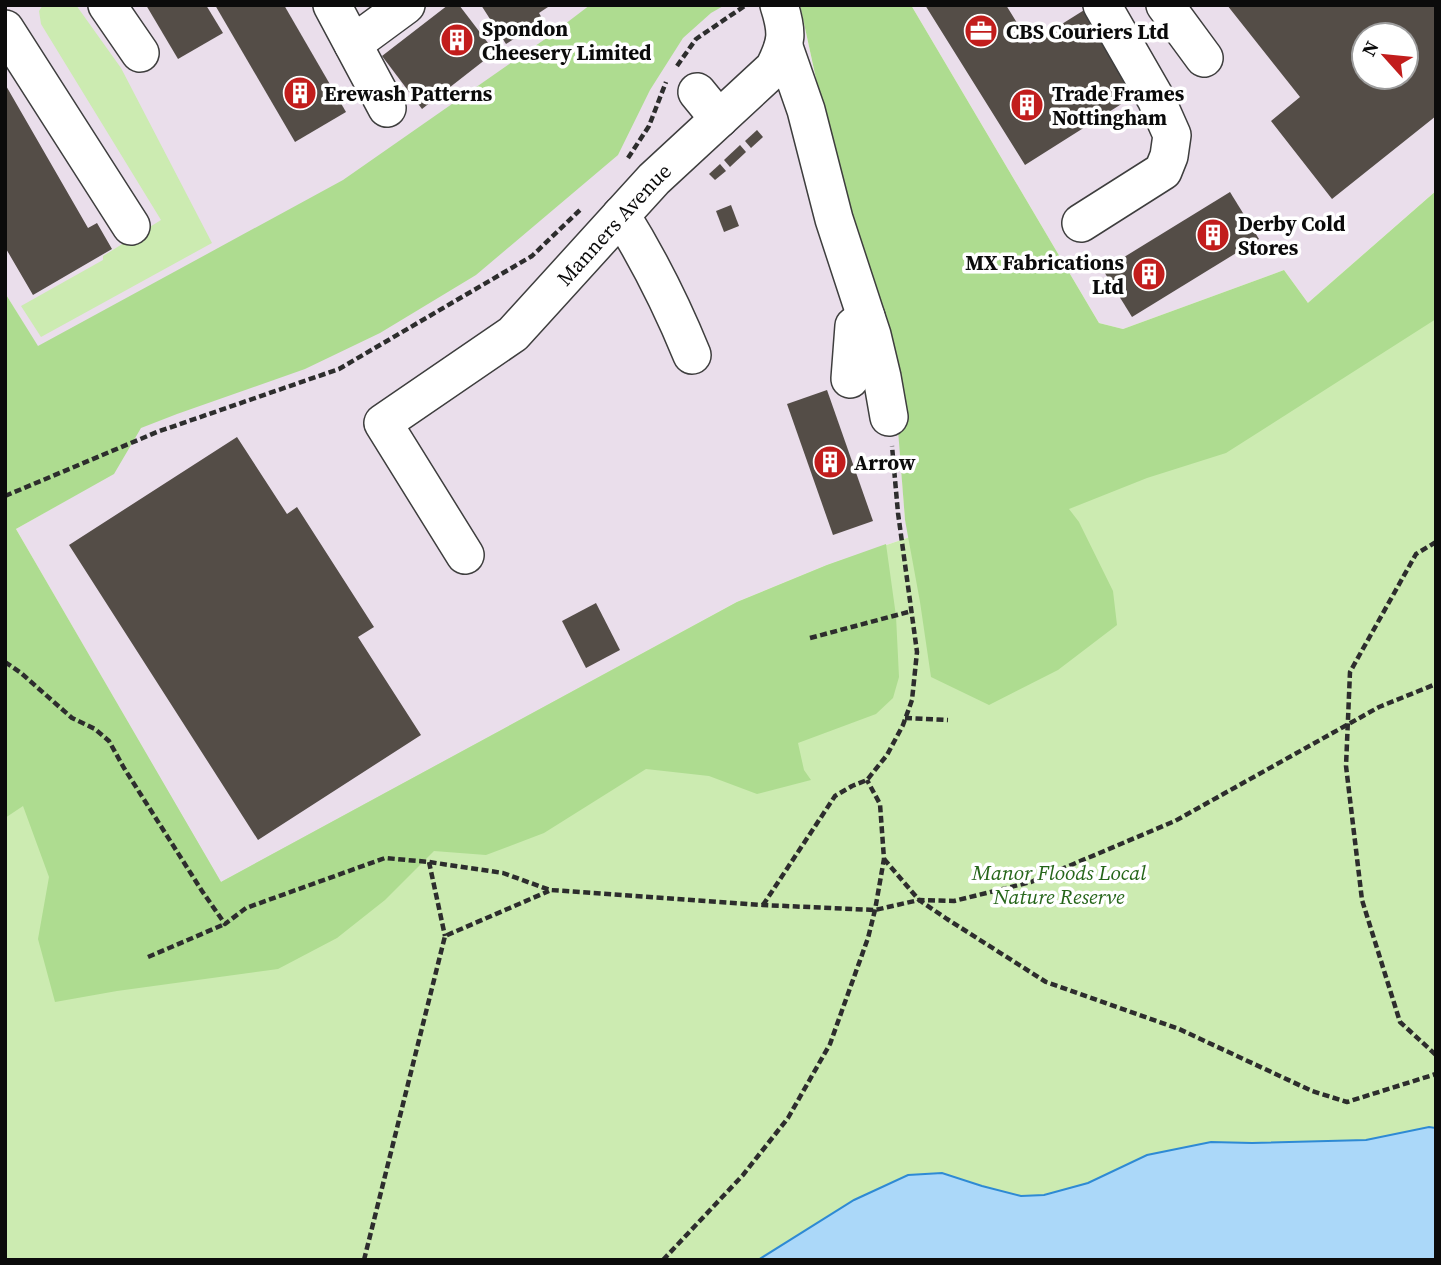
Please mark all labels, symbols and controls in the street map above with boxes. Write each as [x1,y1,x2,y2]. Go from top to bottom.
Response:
office icon: CBS Couriers Ltd [962,12,1000,50]
place label: Spondon Cheesery Limited [482,14,652,67]
place label: CBS Couriers Ltd [1006,17,1170,46]
building icon: Spondon Cheesery Limited [438,21,476,59]
north arrow [1350,21,1420,91]
text: N [1355,36,1385,60]
building icon: Erewash Patterns [281,74,319,112]
place label: Erewash Patterns [324,79,493,108]
place label: Trade Frames Nottingham [1052,79,1185,132]
building icon: Trade Frames Nottingham [1008,86,1046,124]
street label: Manners Avenue [550,156,677,292]
place label: Derby Cold Stores [1238,209,1346,262]
building icon: Derby Cold Stores [1194,216,1232,254]
place label: MX Fabrications Ltd [965,248,1125,301]
building icon: MX Fabrications Ltd [1130,255,1168,293]
building icon: Arrow [811,443,849,481]
place label: Arrow [854,448,916,477]
park label: Manor Floods Local Nature Reserve [971,858,1146,911]

